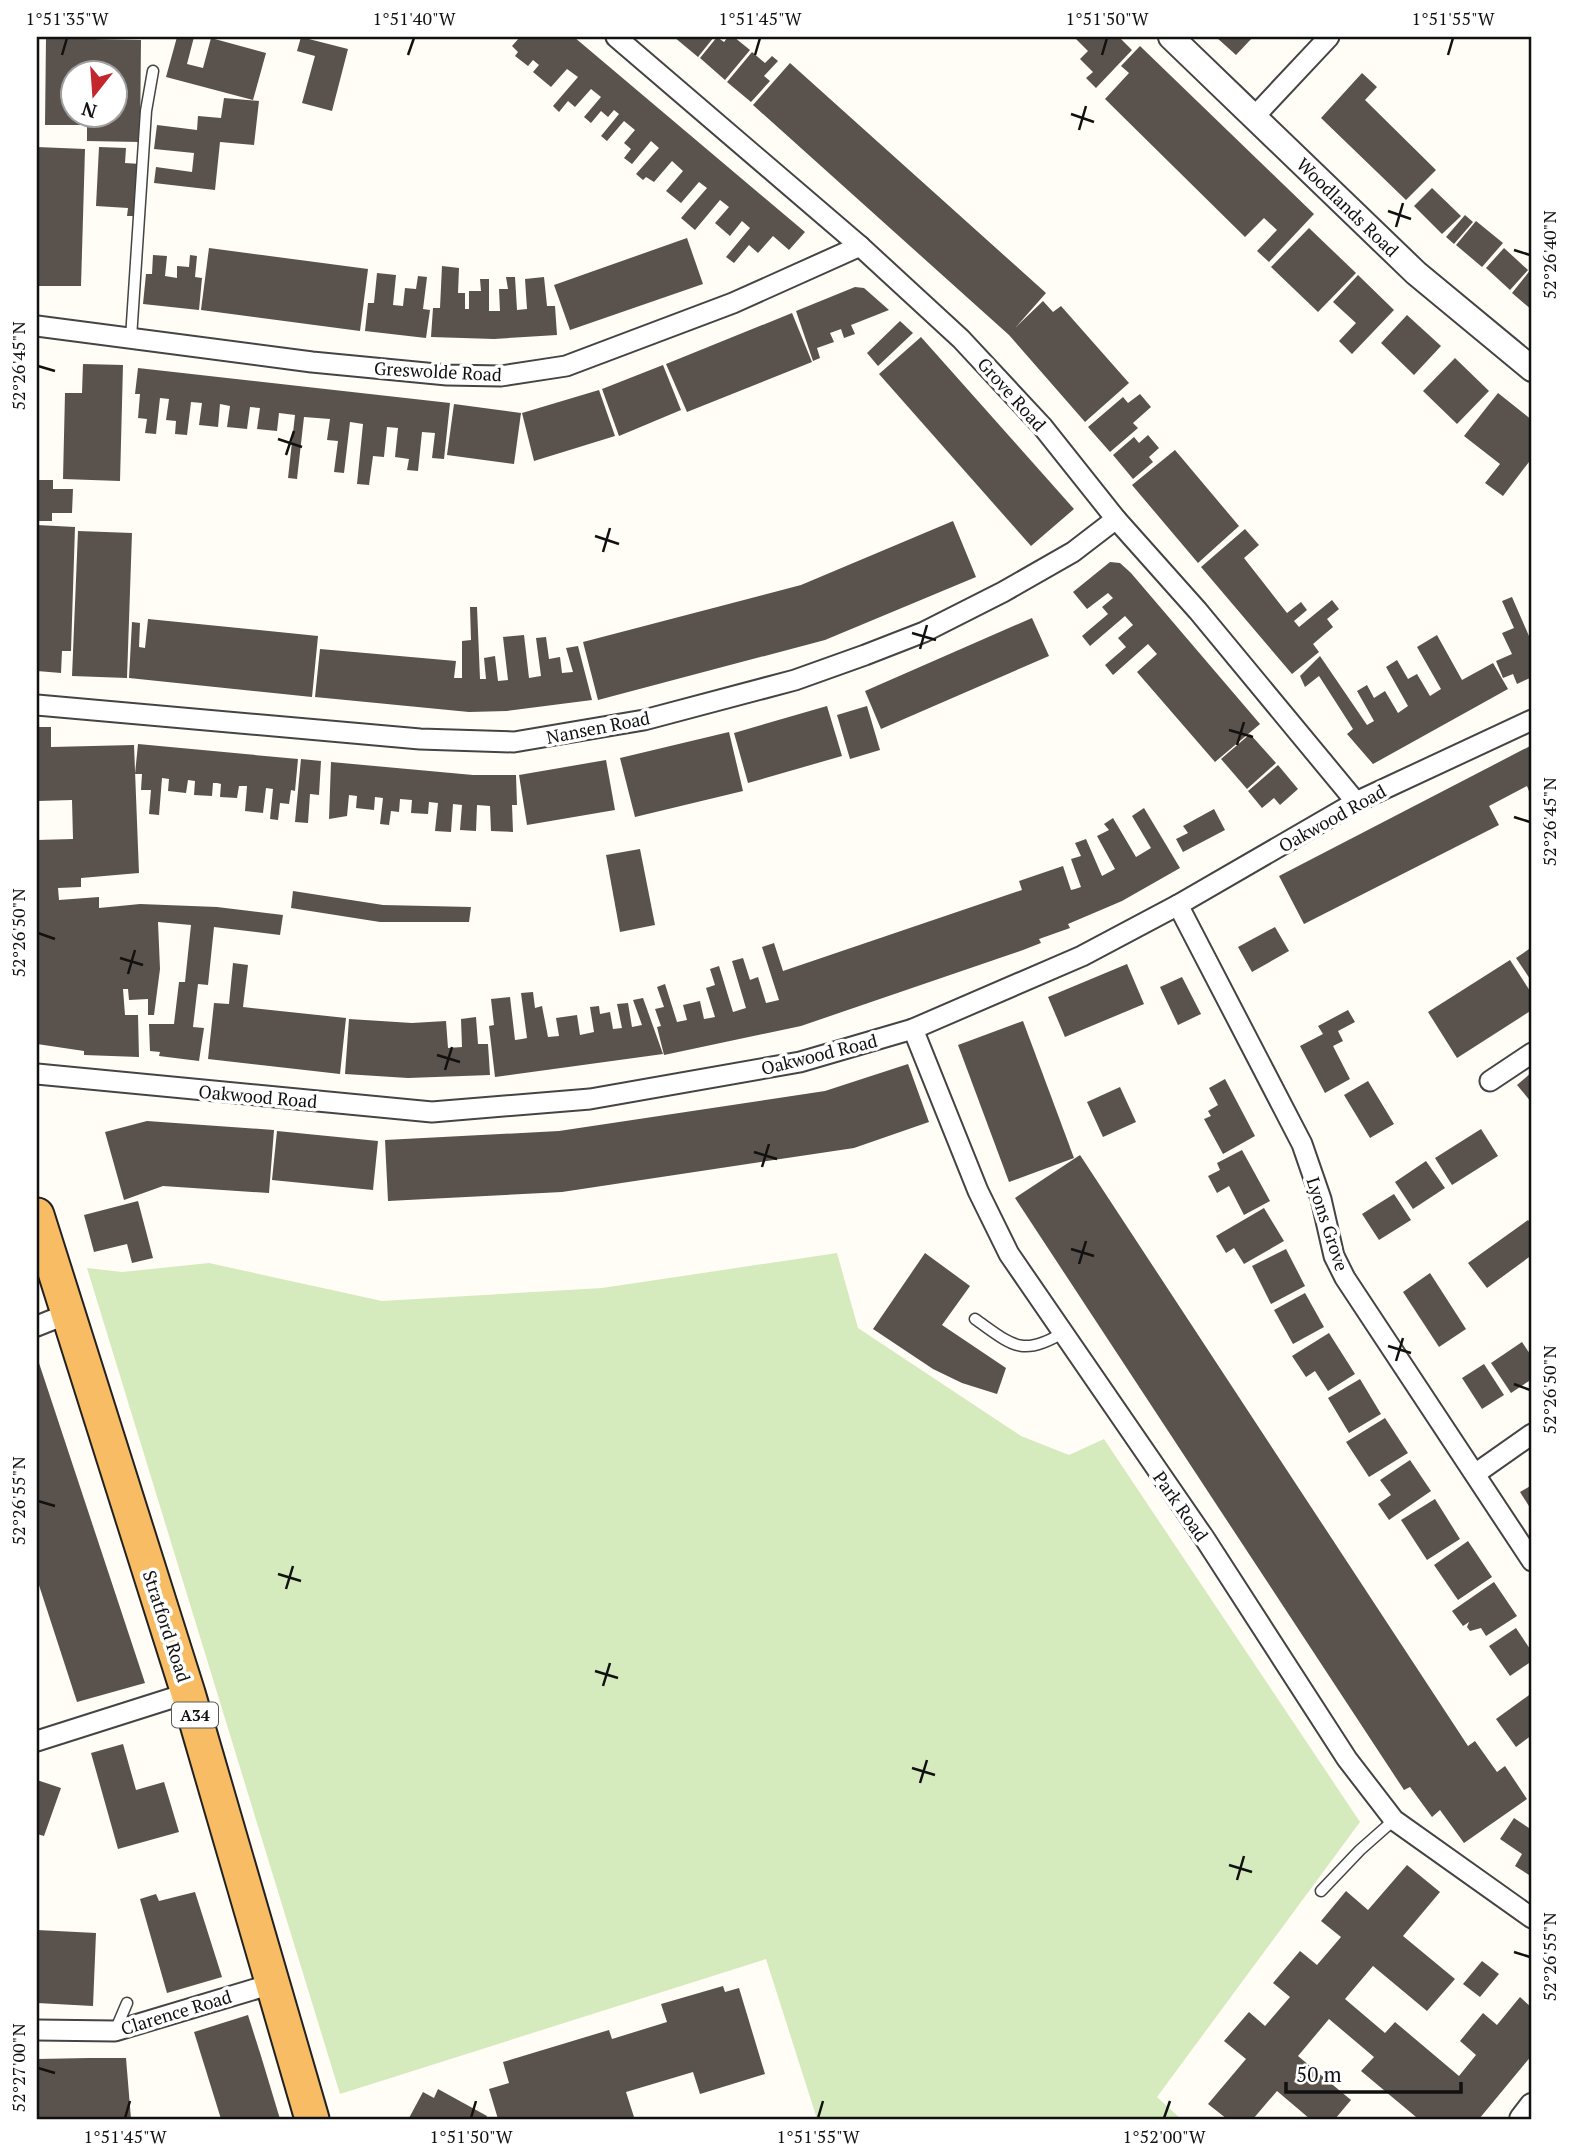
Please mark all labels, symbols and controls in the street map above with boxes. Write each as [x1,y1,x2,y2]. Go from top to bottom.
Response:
text: 1°51'35"W [25,6,109,30]
text: 1°51'40"W [372,6,456,30]
text: 1°51'45"W [718,6,802,30]
text: 1°51'50"W [1065,6,1149,30]
text: 1°51'55"W [1411,6,1495,30]
north arrow [60,60,130,130]
text: N [78,97,99,125]
street label: Woodlands Road [1292,152,1404,262]
text: 52°26'40"N [1537,210,1561,300]
text: 52°26'45"N [6,321,30,411]
street label: Grove Road [973,352,1051,436]
street label: Greswolde Road [373,356,503,386]
street label: Nansen Road [544,705,652,749]
text: 52°26'45"N [1537,777,1561,867]
street label: Oakwood Road [1274,779,1390,857]
text: 52°26'50"N [6,888,30,978]
street label: Oakwood Road [758,1028,880,1080]
street label: Oakwood Road [198,1079,318,1113]
street label: Lyons Grove [1302,1174,1354,1274]
text: 52°26'50"N [1537,1345,1561,1435]
text: 52°26'55"N [6,1456,30,1546]
street label: Park Road [1148,1466,1214,1546]
street label: Stratford Road [138,1567,196,1685]
road number: A34 [172,1702,218,1728]
text: 52°26'55"N [1537,1912,1561,2002]
street label: Clarence Road [118,1984,234,2040]
text: 52°27'00"N [6,2023,30,2113]
scale bar [1286,2051,1460,2095]
text: 50 m [1296,2060,1342,2088]
text: 1°51'45"W [83,2124,167,2148]
text: 1°51'50"W [429,2124,513,2148]
text: 1°51'55"W [776,2124,860,2148]
text: 1°52'00"W [1122,2124,1206,2148]

